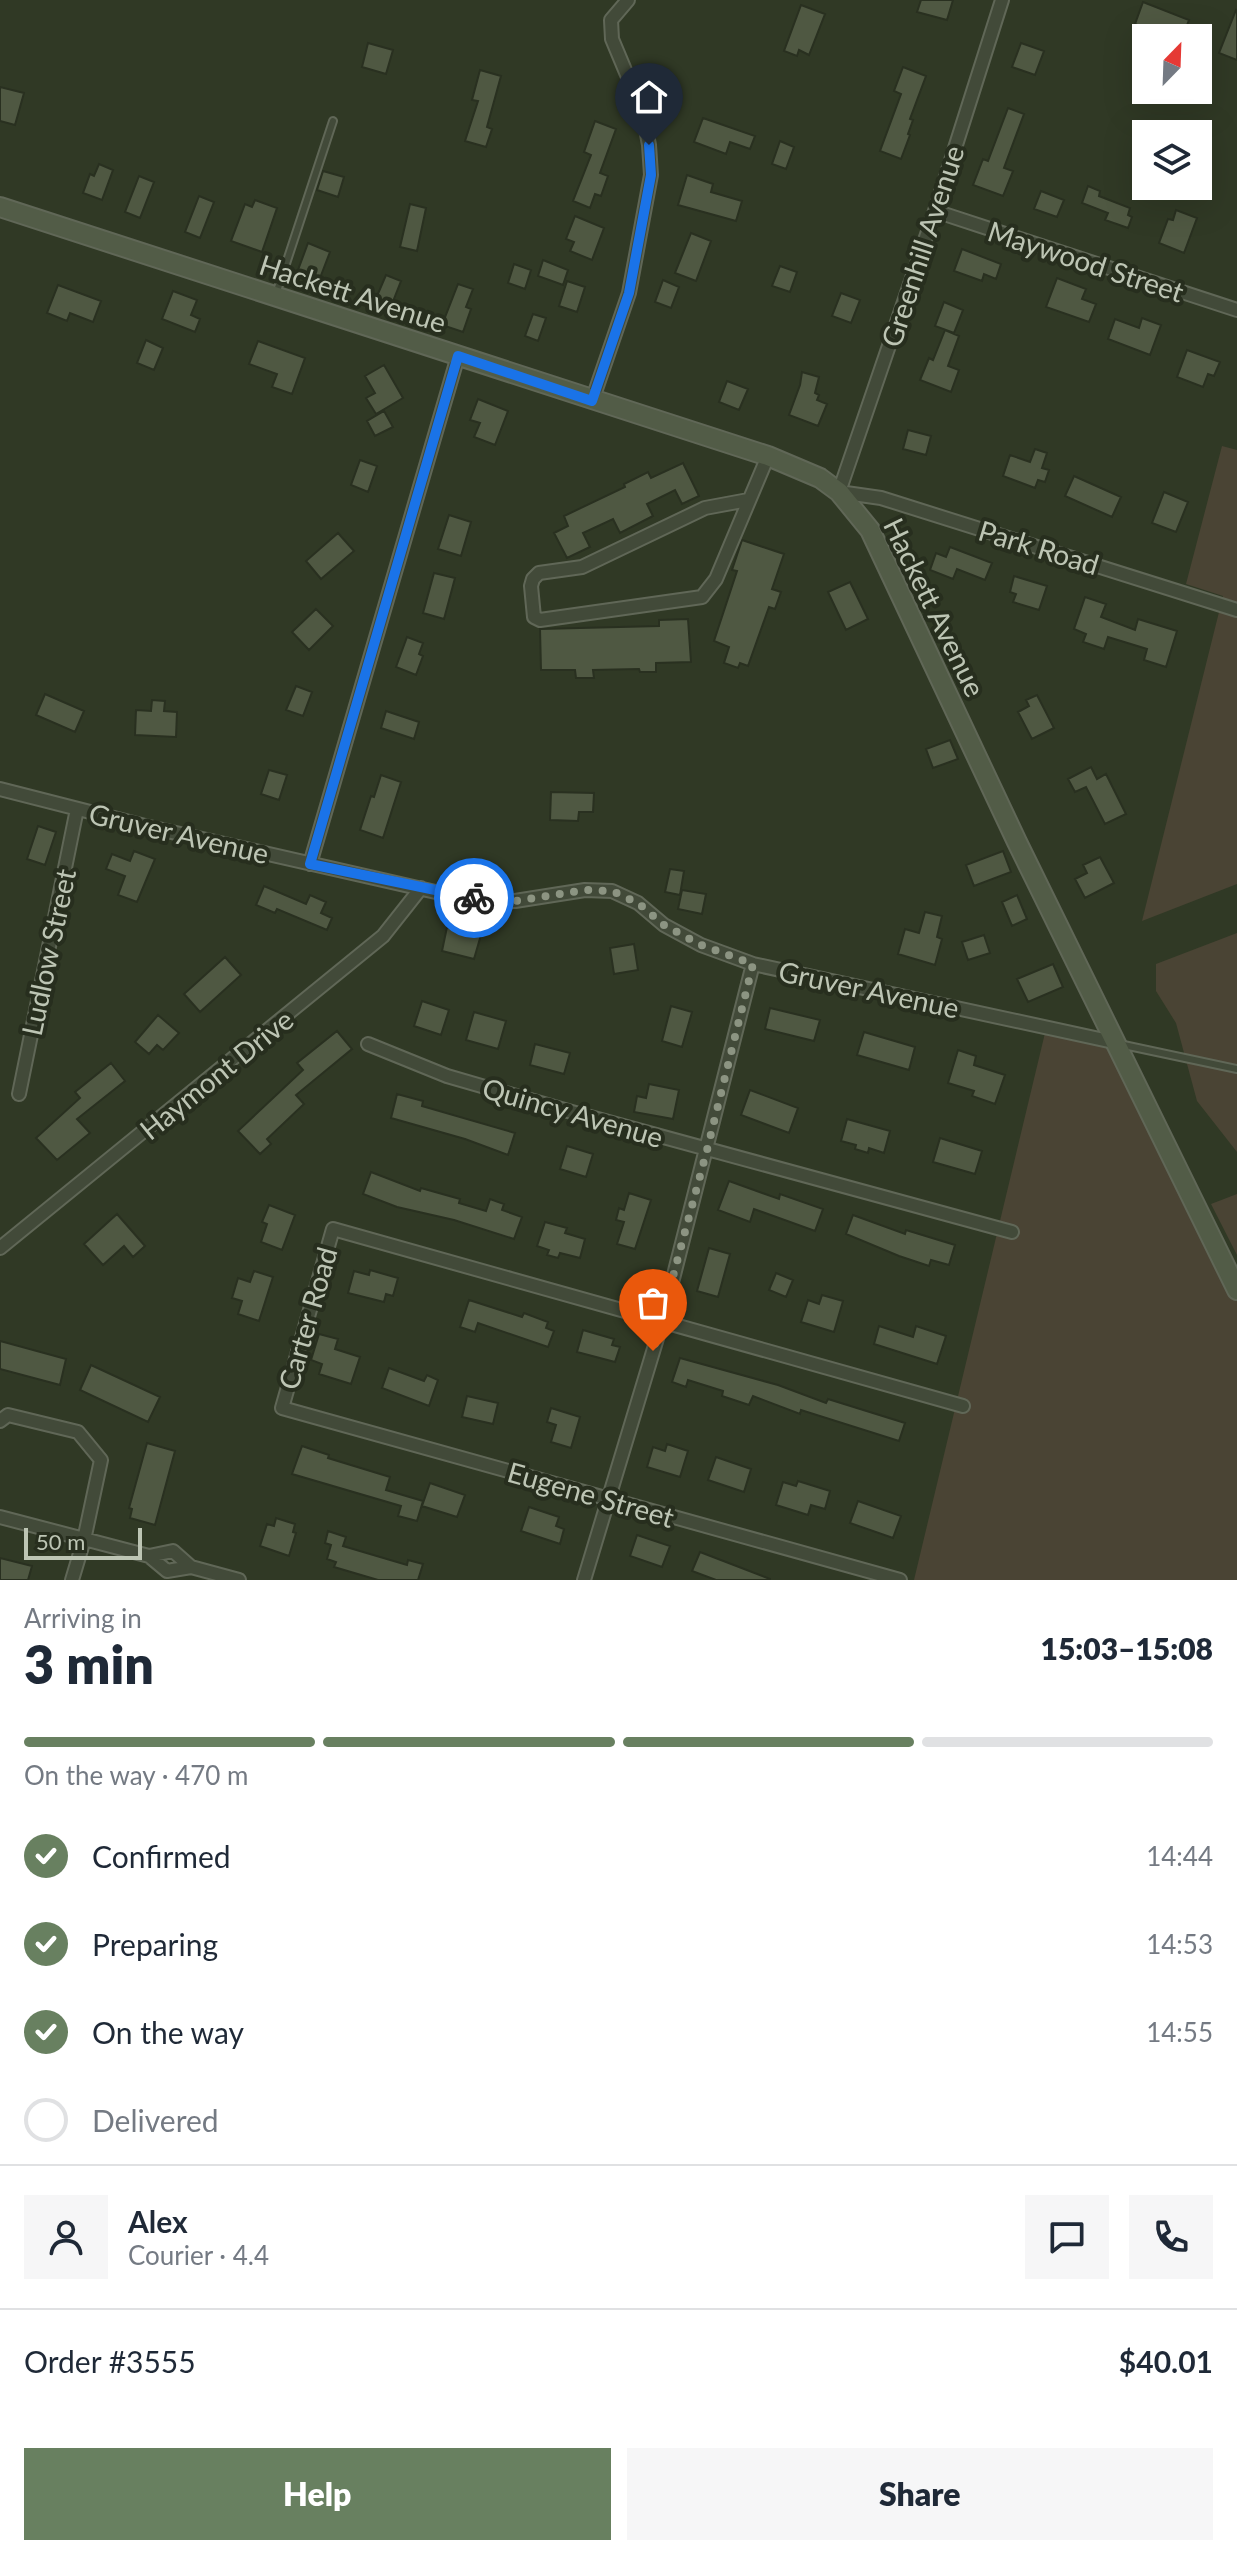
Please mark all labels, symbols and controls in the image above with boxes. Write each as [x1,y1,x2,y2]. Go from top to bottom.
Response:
north arrow [1132,24,1212,104]
map controls [1132,24,1212,200]
pin [615,63,683,145]
icon: home [627,75,671,119]
button: layers [1132,120,1212,200]
street label: Greenhill Avenue [873,141,971,351]
street label: Maywood Street [984,213,1188,309]
street label: Hackett Avenue [255,247,451,339]
street label: Hackett Avenue [877,512,993,702]
street label: Park Road [975,513,1103,581]
street label: Gruver Avenue [86,796,272,870]
courier [434,858,514,938]
street label: Ludlow Street [14,866,82,1038]
icon: bike [452,876,496,920]
street label: Gruver Avenue [776,953,962,1025]
street label: Haymont Drive [133,1002,299,1146]
street label: Quincy Avenue [479,1070,667,1154]
street label: Carter Road [270,1243,344,1393]
pin [619,1269,687,1351]
icon: bag [631,1281,675,1325]
street label: Eugene Street [504,1454,678,1534]
scale bar [24,1524,142,1560]
text: 50 m [36,1528,85,1555]
text: Arriving in [24,1602,142,1634]
text: 15:03–15:08 [1040,1630,1213,1666]
text: 3 min [24,1633,154,1695]
text: On the way · 470 m [24,1759,248,1791]
icon: check [24,1834,68,1878]
text: Confirmed [92,1838,231,1874]
text: 14:44 [1146,1840,1213,1872]
icon: check [24,1922,68,1966]
text: Preparing [92,1926,218,1962]
text: 14:53 [1146,1928,1213,1960]
icon: check [24,2010,68,2054]
text: On the way [92,2014,244,2050]
text: 14:55 [1146,2016,1213,2048]
text: Delivered [92,2102,219,2138]
button: person [24,2195,108,2279]
button: chat [1025,2195,1109,2279]
button: phone [1129,2195,1213,2279]
text: Alex [128,2203,188,2239]
text: Courier · 4.4 [128,2239,269,2271]
text: Order #3555 [24,2343,196,2379]
text: $40.01 [1119,2343,1213,2379]
button: Help [24,2448,611,2540]
button: Share [627,2448,1213,2540]

